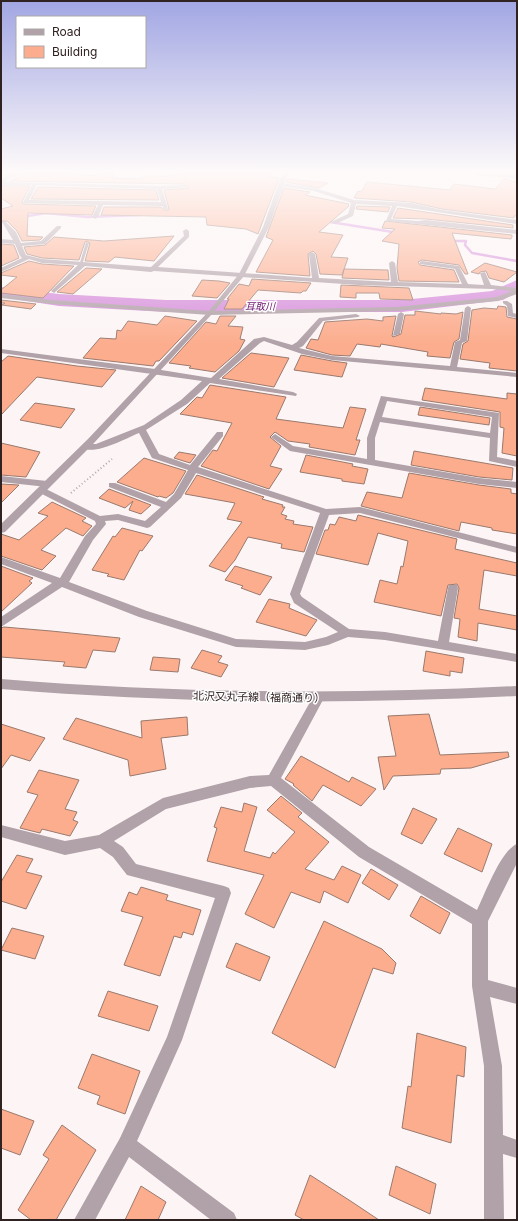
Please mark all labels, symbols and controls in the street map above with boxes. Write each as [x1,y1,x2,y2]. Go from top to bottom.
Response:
legend [16,16,146,68]
text: Road [52,24,81,39]
text: Building [52,44,97,59]
water label: 耳取川 [245,300,276,312]
street label: 北沢又丸子線（福商通り） [193,689,325,705]

